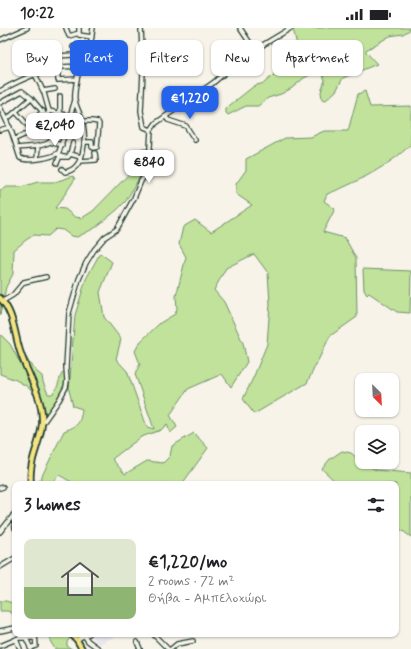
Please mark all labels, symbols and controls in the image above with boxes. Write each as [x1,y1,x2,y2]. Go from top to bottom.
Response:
text: 10:22 [20,4,55,24]
chip: Buy [12,40,62,76]
chip: Rent [70,40,128,76]
chip: Filters [136,40,203,76]
chip: New [211,40,264,76]
chip: Apartment [272,40,363,76]
pin: €1,220 [157,86,223,120]
text: €1,220 [170,90,210,107]
pin: €2,040 [22,113,88,147]
text: €2,040 [35,117,75,134]
pin: €840 [125,150,173,184]
text: €840 [133,154,165,171]
north arrow [355,373,399,417]
map controls [355,373,399,469]
button: layers [355,425,399,469]
text: 3 homes [24,494,81,516]
icon: filters [365,494,387,516]
text: €1,220/mo [148,551,227,573]
icon: home [56,555,104,603]
text: 2 rooms · 72 m² [148,573,234,590]
text: Θήβα - Αμπελοχώρι [148,590,266,607]

